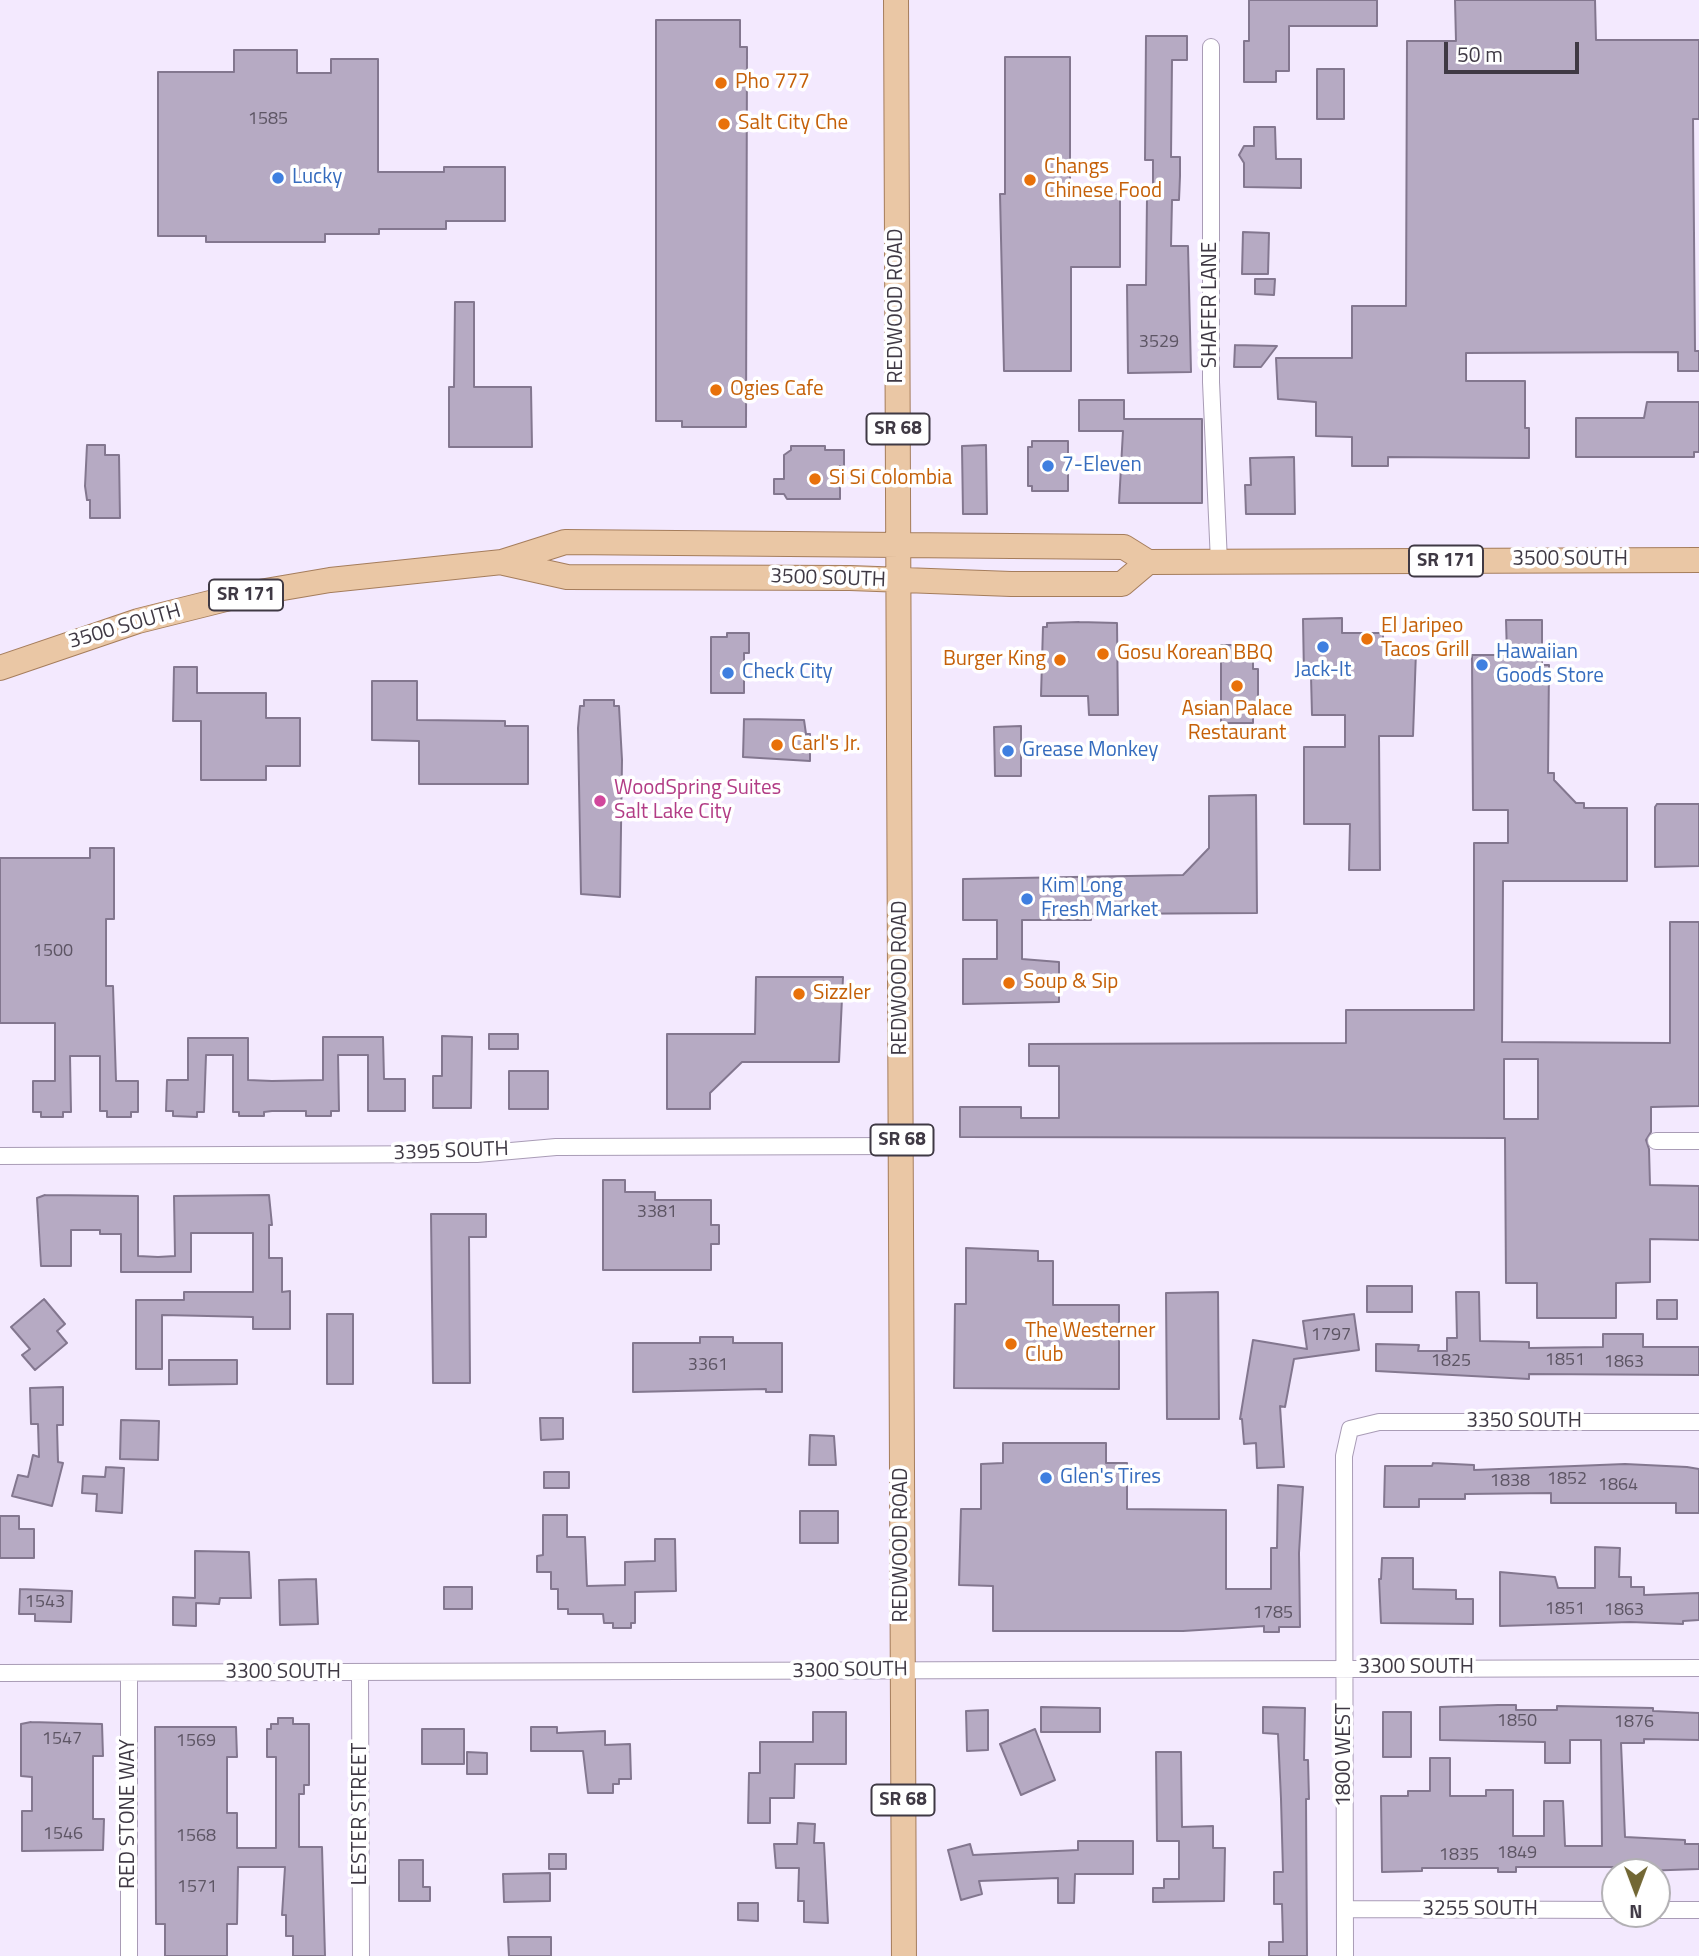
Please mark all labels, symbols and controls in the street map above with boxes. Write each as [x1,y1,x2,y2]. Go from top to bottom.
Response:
scale bar [1447,28,1582,72]
text: 50 m [1457,38,1503,70]
place label: Pho 777 [735,70,810,96]
marker: Pho 777 [713,75,729,91]
house number: 1585 [248,109,288,131]
place label: Salt City Che [738,111,848,137]
marker: Salt City Che [716,116,732,132]
place label: Changs Chinese Food [1044,155,1162,205]
place label: Lucky [292,165,342,191]
marker: Lucky [270,170,286,186]
marker: Changs Chinese Food [1022,172,1038,188]
street label: REDWOOD ROAD [884,228,910,384]
street label: SHAFER LANE [1198,242,1224,368]
house number: 3529 [1139,332,1179,354]
place label: Ogies Cafe [730,377,824,403]
marker: Ogies Cafe [708,382,724,398]
road number: SR 68 [866,414,930,444]
place label: 7-Eleven [1062,453,1142,479]
marker: 7-Eleven [1040,458,1056,474]
place label: Si Si Colombia [829,466,952,492]
marker: Si Si Colombia [807,471,823,487]
road number: SR 171 [1409,546,1483,576]
street label: 3500 SOUTH [1512,547,1628,573]
street label: 3500 SOUTH [770,564,886,594]
road number: SR 171 [209,580,283,610]
street label: 3500 SOUTH [66,599,184,655]
place label: El Jaripeo Tacos Grill [1381,614,1470,664]
marker: El Jaripeo Tacos Grill [1359,631,1375,647]
marker: Jack-It [1315,639,1331,655]
place label: Hawaiian Goods Store [1496,640,1604,690]
place label: Gosu Korean BBQ [1117,641,1273,667]
marker: Gosu Korean BBQ [1095,646,1111,662]
place label: Burger King [943,647,1046,673]
marker: Burger King [1052,652,1068,668]
marker: Hawaiian Goods Store [1474,657,1490,673]
place label: Jack-It [1295,658,1351,684]
place label: Check City [742,660,833,686]
marker: Check City [720,665,736,681]
marker: Asian Palace Restaurant [1229,678,1245,694]
place label: Asian Palace Restaurant [1181,697,1293,747]
place label: Carl's Jr. [791,732,860,758]
marker: Carl's Jr. [769,737,785,753]
place label: Grease Monkey [1022,738,1158,764]
marker: Grease Monkey [1000,743,1016,759]
place label: WoodSpring Suites Salt Lake City [614,776,781,826]
marker: WoodSpring Suites Salt Lake City [592,793,608,809]
place label: Kim Long Fresh Market [1041,874,1158,924]
marker: Kim Long Fresh Market [1019,891,1035,907]
street label: REDWOOD ROAD [888,900,914,1056]
house number: 1500 [33,941,73,963]
place label: Soup & Sip [1023,970,1118,996]
marker: Soup & Sip [1001,975,1017,991]
place label: Sizzler [813,981,871,1007]
marker: Sizzler [791,986,807,1002]
road number: SR 68 [870,1124,934,1156]
street label: 3395 SOUTH [393,1137,509,1167]
house number: 3381 [637,1202,677,1224]
place label: The Westerner Club [1025,1319,1155,1369]
house number: 1797 [1311,1325,1351,1347]
marker: The Westerner Club [1003,1336,1019,1352]
house number: 1851 [1545,1350,1585,1372]
house number: 1825 [1431,1351,1471,1373]
house number: 1863 [1604,1352,1644,1374]
house number: 3361 [688,1355,728,1377]
street label: 3350 SOUTH [1466,1409,1582,1435]
place label: Glen's Tires [1060,1465,1161,1491]
street label: REDWOOD ROAD [889,1467,915,1623]
house number: 1852 [1547,1469,1587,1491]
marker: Glen's Tires [1038,1470,1054,1486]
house number: 1838 [1490,1471,1530,1493]
house number: 1864 [1598,1475,1638,1497]
house number: 1543 [25,1592,65,1614]
house number: 1851 [1545,1599,1585,1621]
house number: 1863 [1604,1600,1644,1622]
house number: 1785 [1253,1603,1293,1625]
street label: 3300 SOUTH [1358,1655,1474,1681]
street label: 3300 SOUTH [792,1657,908,1685]
street label: 3300 SOUTH [225,1660,341,1686]
street label: 1800 WEST [1332,1703,1358,1807]
house number: 1850 [1497,1711,1537,1733]
house number: 1876 [1614,1712,1654,1734]
house number: 1547 [42,1729,82,1751]
house number: 1569 [176,1731,216,1753]
street label: RED STONE WAY [116,1739,142,1889]
street label: LESTER STREET [348,1743,374,1885]
road number: SR 68 [872,1784,934,1816]
house number: 1546 [43,1824,83,1846]
house number: 1568 [176,1826,216,1848]
house number: 1849 [1497,1843,1537,1865]
house number: 1835 [1439,1845,1479,1867]
north arrow [1601,1858,1671,1928]
house number: 1571 [177,1877,217,1899]
street label: 3255 SOUTH [1422,1897,1538,1923]
text: N [1629,1898,1643,1927]

